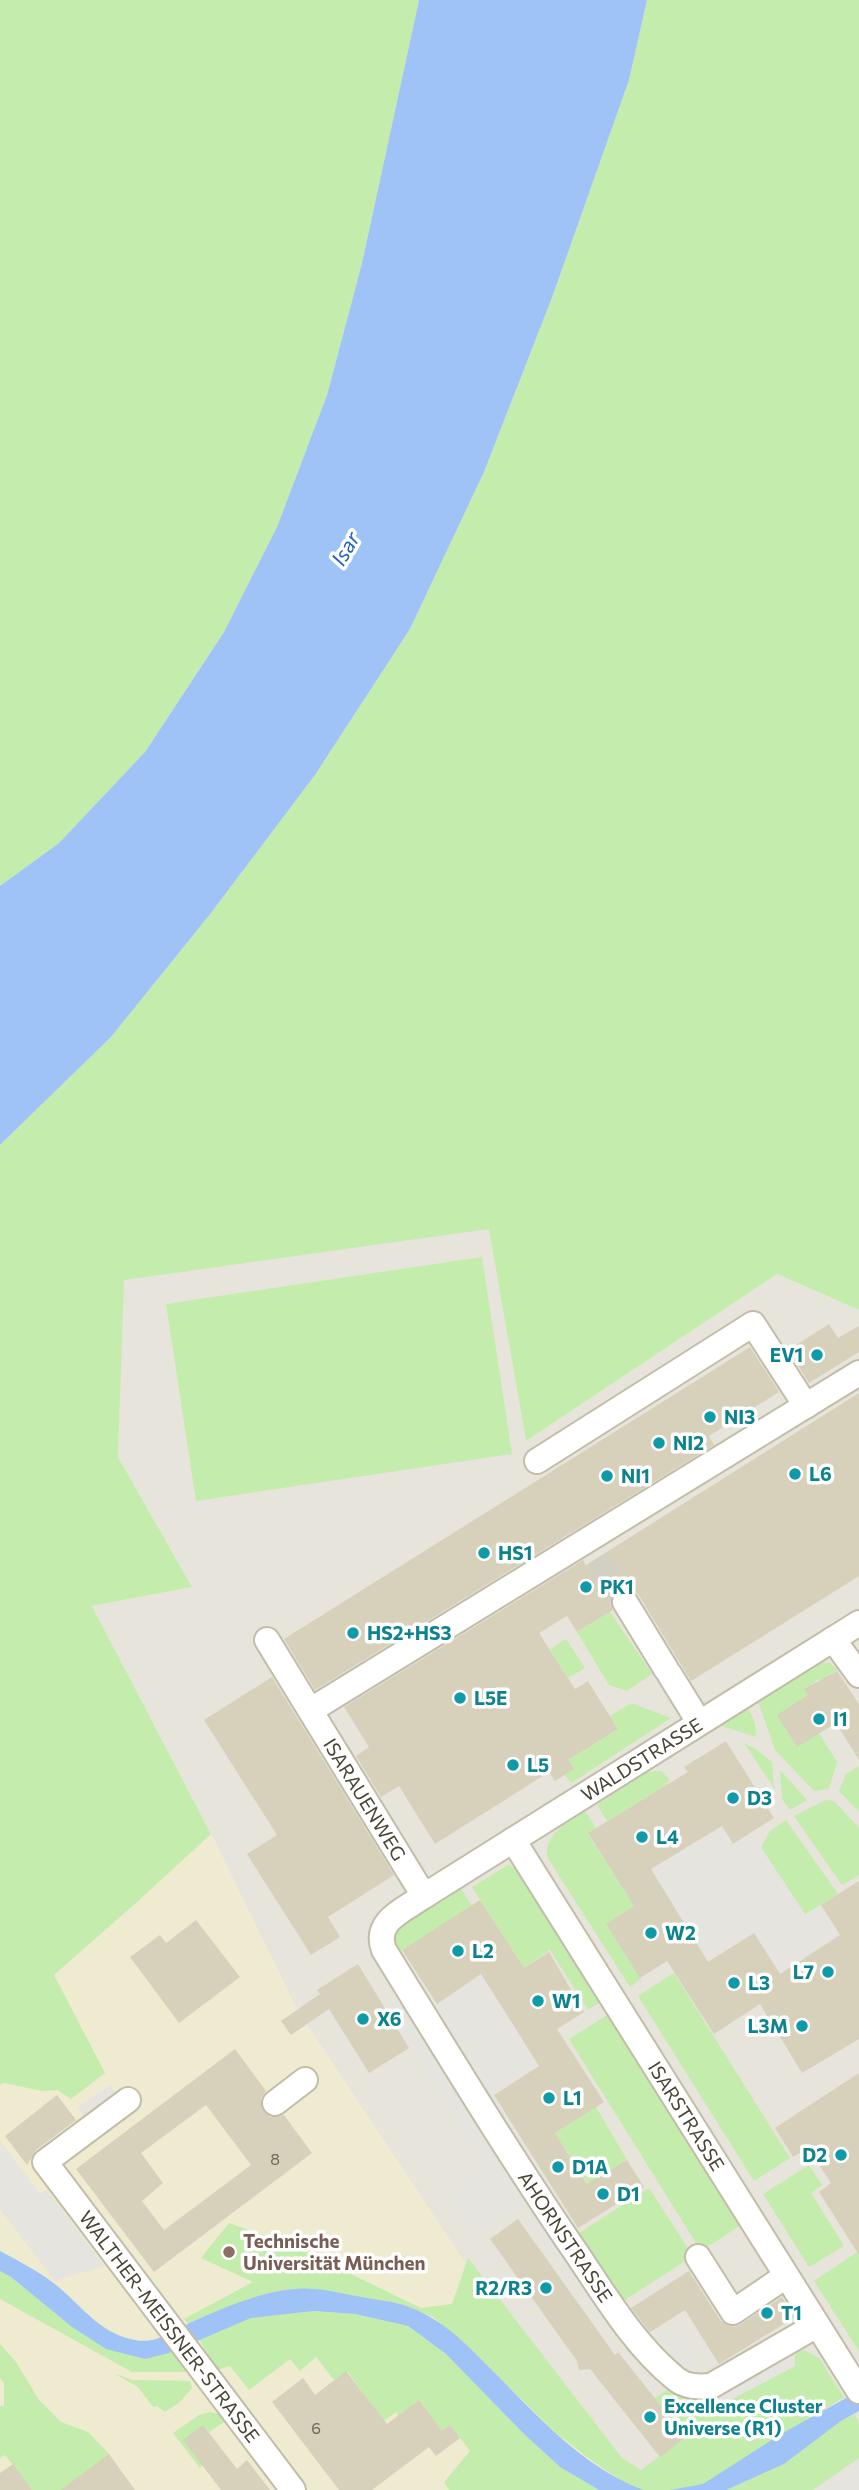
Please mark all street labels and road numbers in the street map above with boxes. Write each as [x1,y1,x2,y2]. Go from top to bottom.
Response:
street label: WALDSTRASSE [577,1712,706,1806]
street label: ISARAUENWEG [319,1734,411,1864]
street label: ISARSTRASSE [644,2057,730,2175]
street label: AHORNSTRASSE [514,2167,618,2306]
street label: WALTHER-MEISSNER-STRASSE [75,2206,265,2447]

